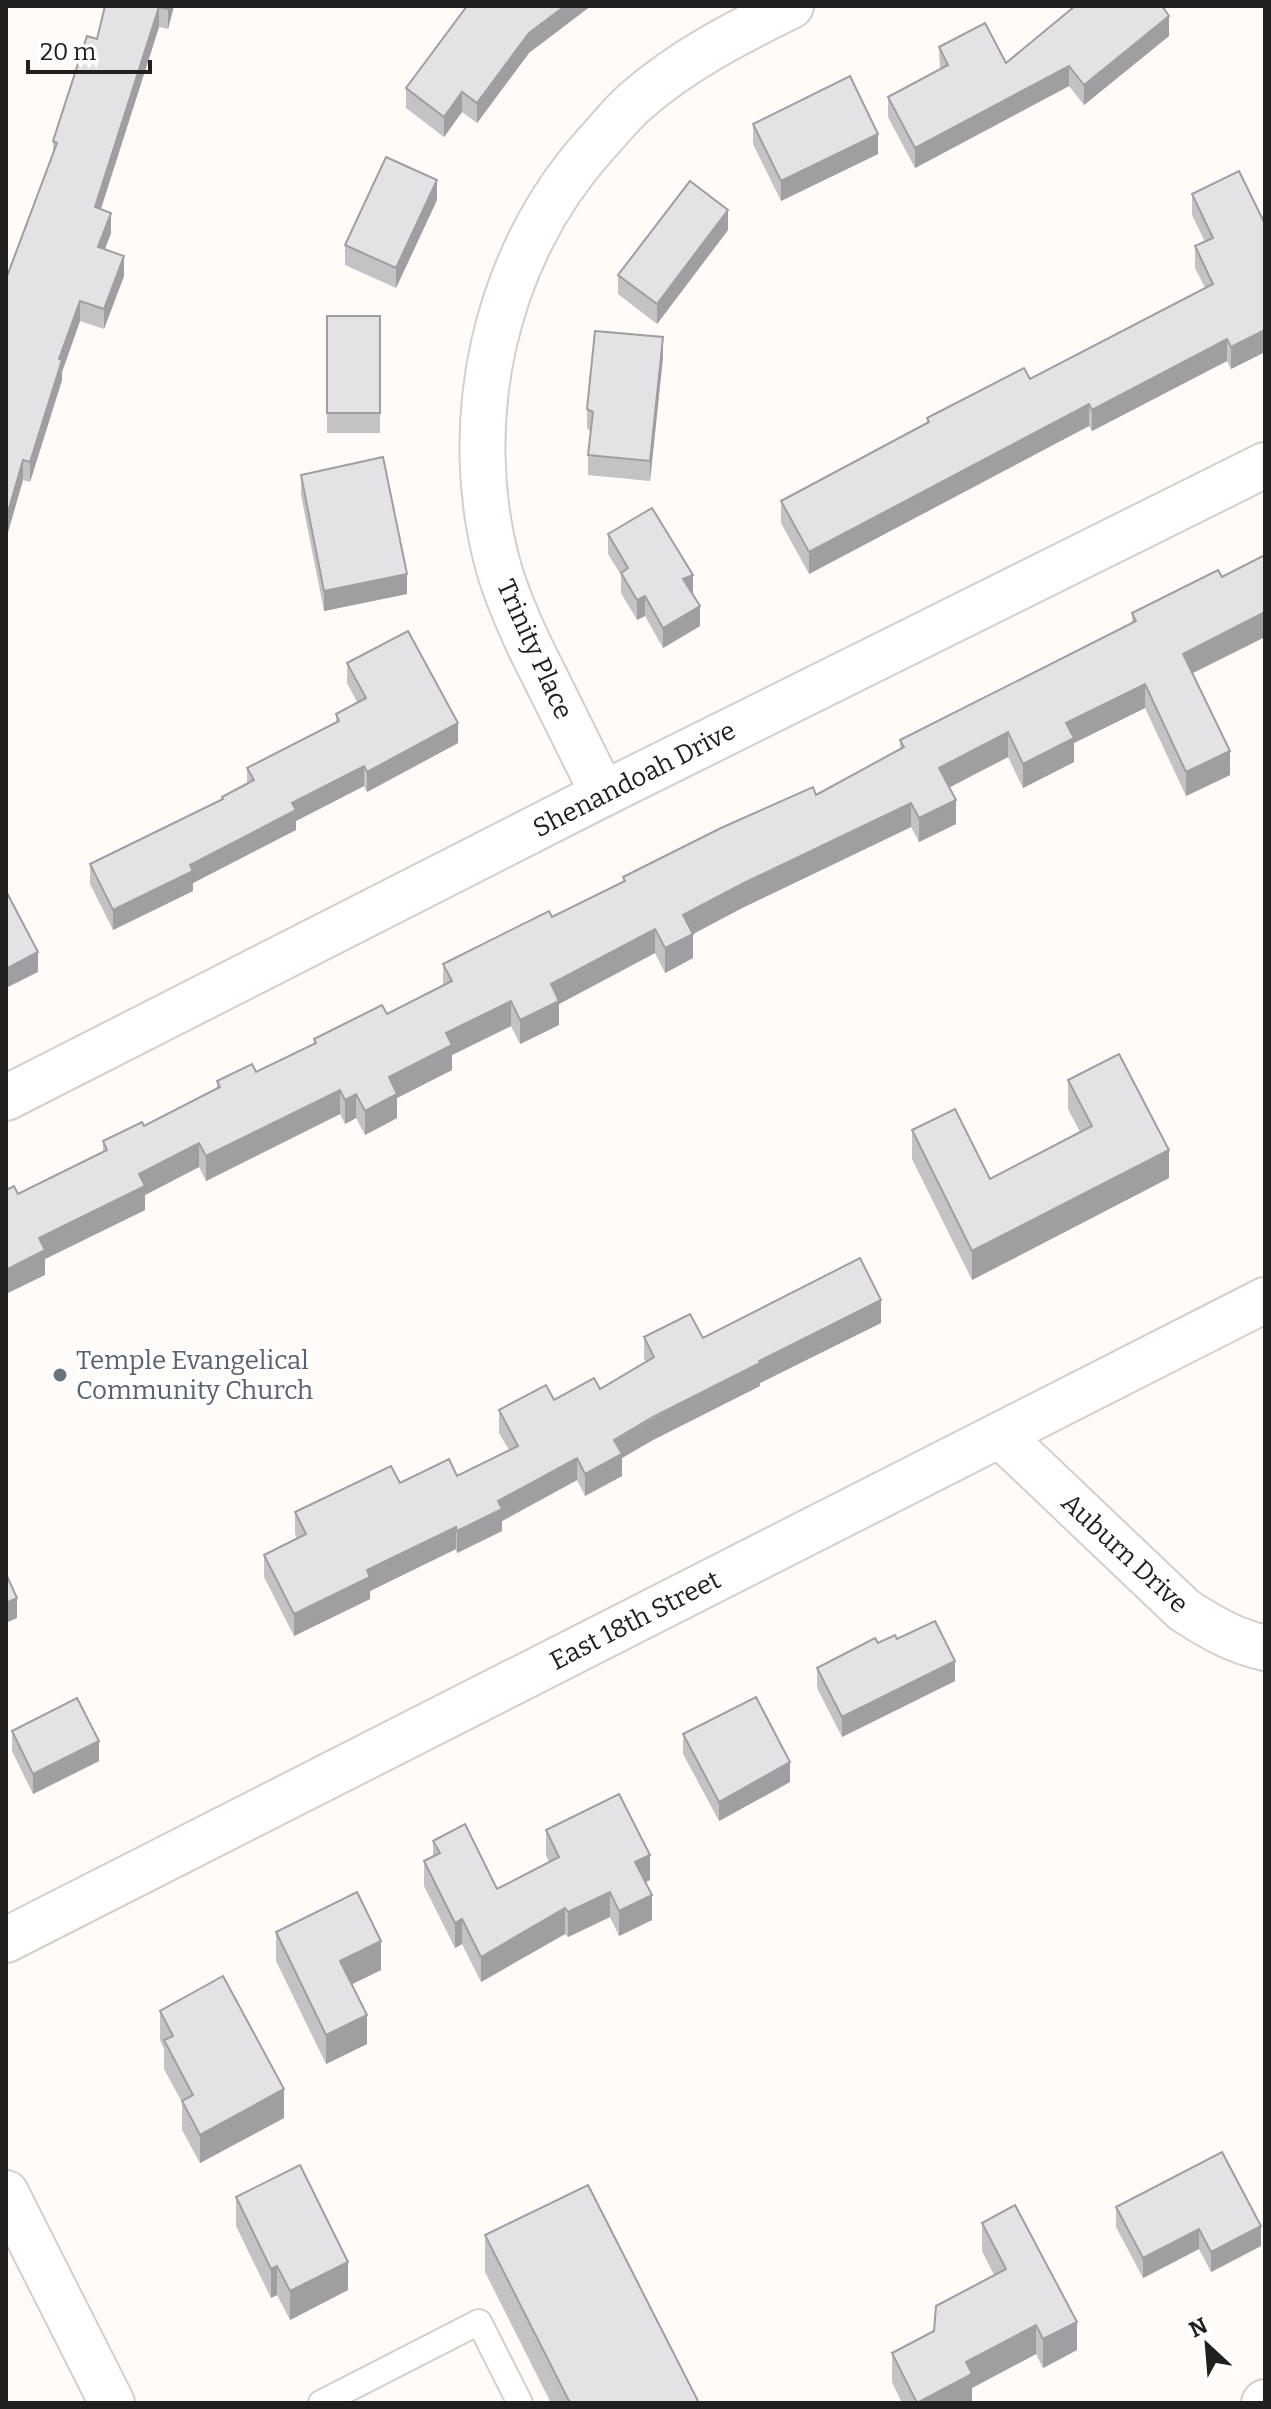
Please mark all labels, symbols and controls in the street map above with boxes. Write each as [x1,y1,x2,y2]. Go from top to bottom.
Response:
scale bar [28,24,150,74]
text: 20 m [40,38,96,66]
street label: Trinity Place [490,575,579,724]
street label: Shenandoah Drive [528,715,741,844]
place label: Temple Evangelical Community Church [76,1345,313,1406]
marker: Temple Evangelical Community Church [51,1366,69,1384]
street label: Auburn Drive [1055,1487,1194,1620]
street label: East 18th Street [545,1564,726,1677]
north arrow [1167,2305,1247,2385]
text: N [1185,2312,1212,2343]

